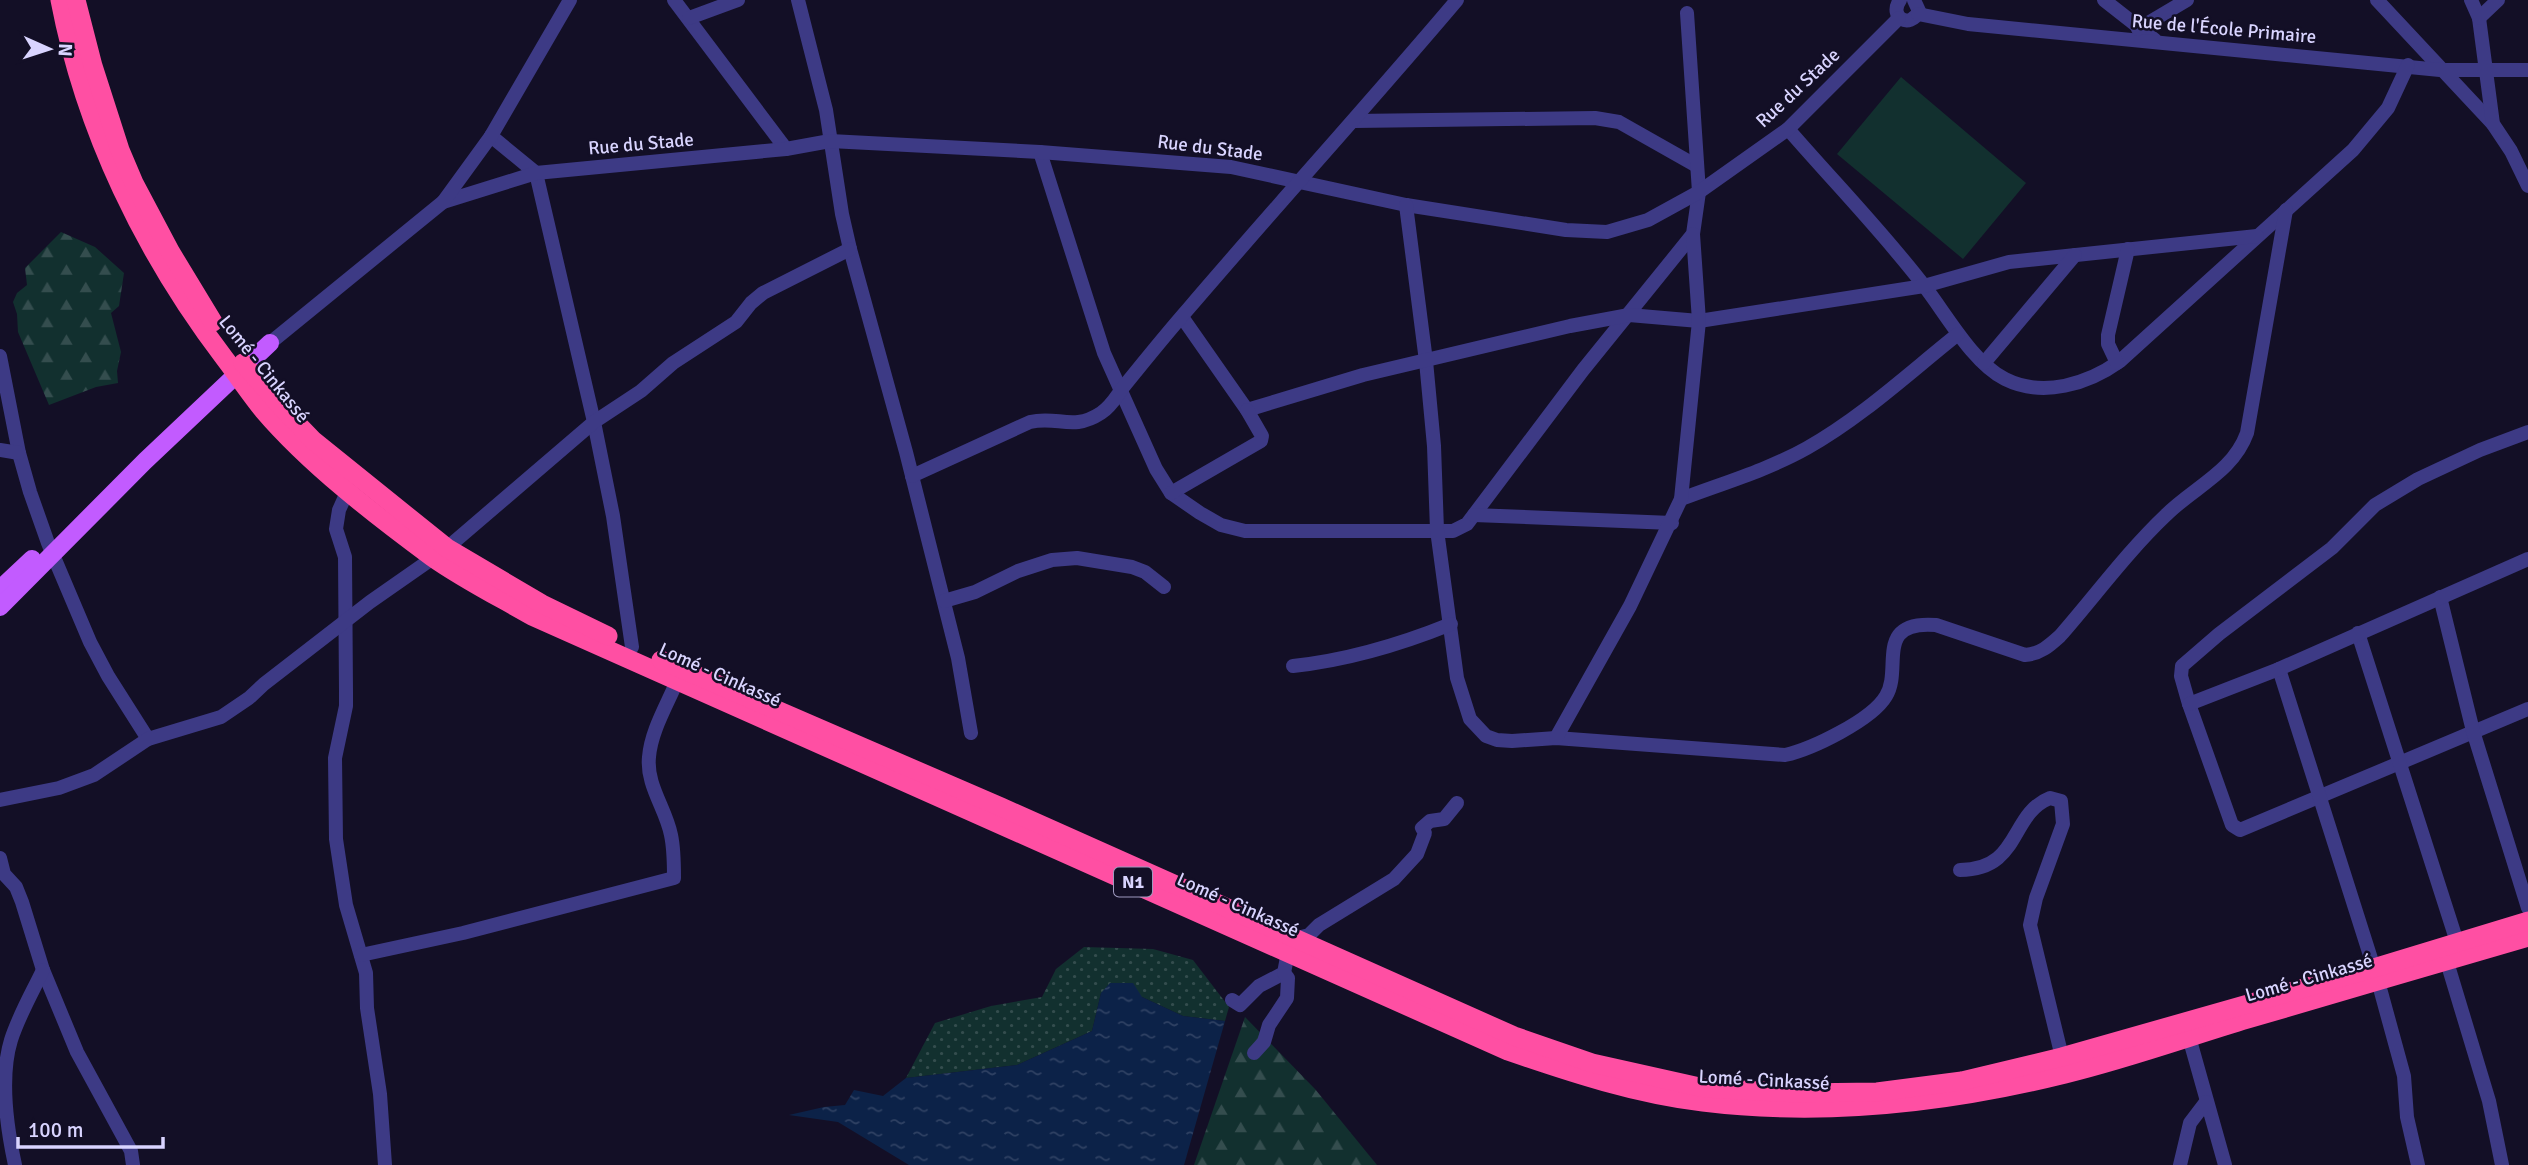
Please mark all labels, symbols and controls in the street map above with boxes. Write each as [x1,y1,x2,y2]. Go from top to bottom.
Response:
street label: Rue de l'École Primaire [2131,9,2317,49]
north arrow [14,14,84,84]
text: N [53,43,77,57]
street label: Rue du Stade [1751,43,1845,133]
street label: Rue du Stade [587,127,695,161]
street label: Rue du Stade [1156,130,1264,166]
street label: Lomé - Cinkassé [213,310,315,428]
street label: Lomé - Cinkassé [655,637,785,713]
street label: Lomé - Cinkassé [1173,867,1303,943]
road number: N1 [1114,868,1152,897]
street label: Lomé - Cinkassé [2243,948,2375,1008]
street label: Lomé - Cinkassé [1698,1065,1830,1095]
scale bar [18,1106,163,1150]
text: 100 m [28,1117,83,1143]

